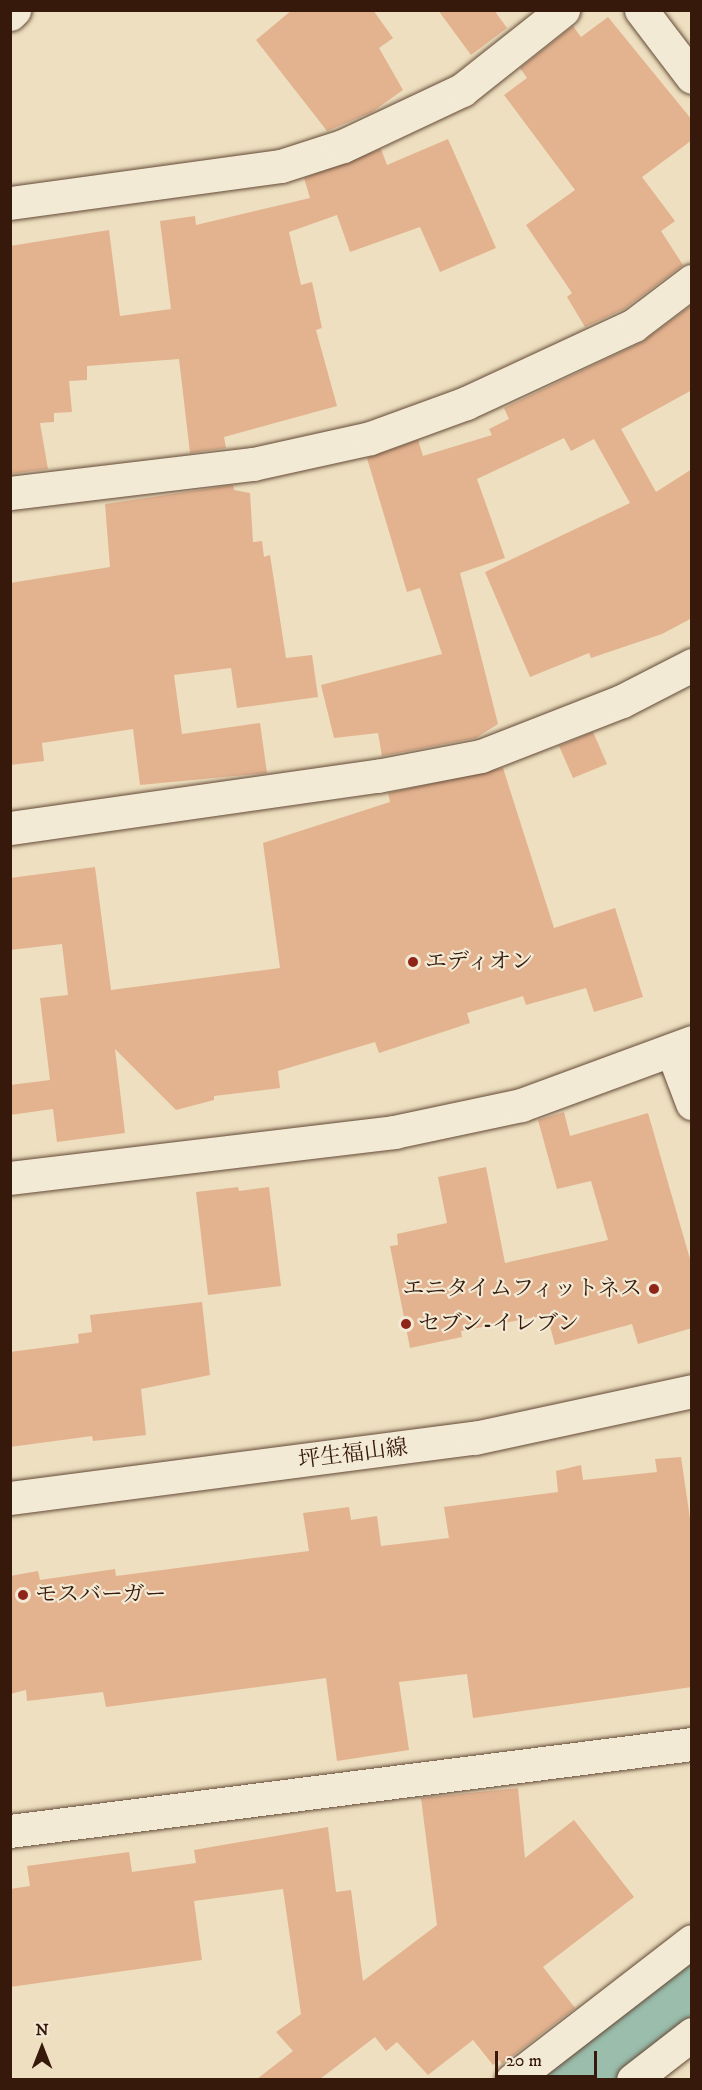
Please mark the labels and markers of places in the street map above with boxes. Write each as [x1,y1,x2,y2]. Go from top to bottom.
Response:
place label: エディオン [425,949,535,975]
marker: エディオン [406,955,420,969]
place label: エニタイムフィットネス [400,1276,642,1302]
marker: エニタイムフィットネス [647,1282,661,1296]
place label: セブン-イレブン [418,1311,581,1337]
marker: セブン-イレブン [399,1317,413,1331]
place label: モスバーガー [35,1582,167,1608]
marker: モスバーガー [16,1588,30,1602]

